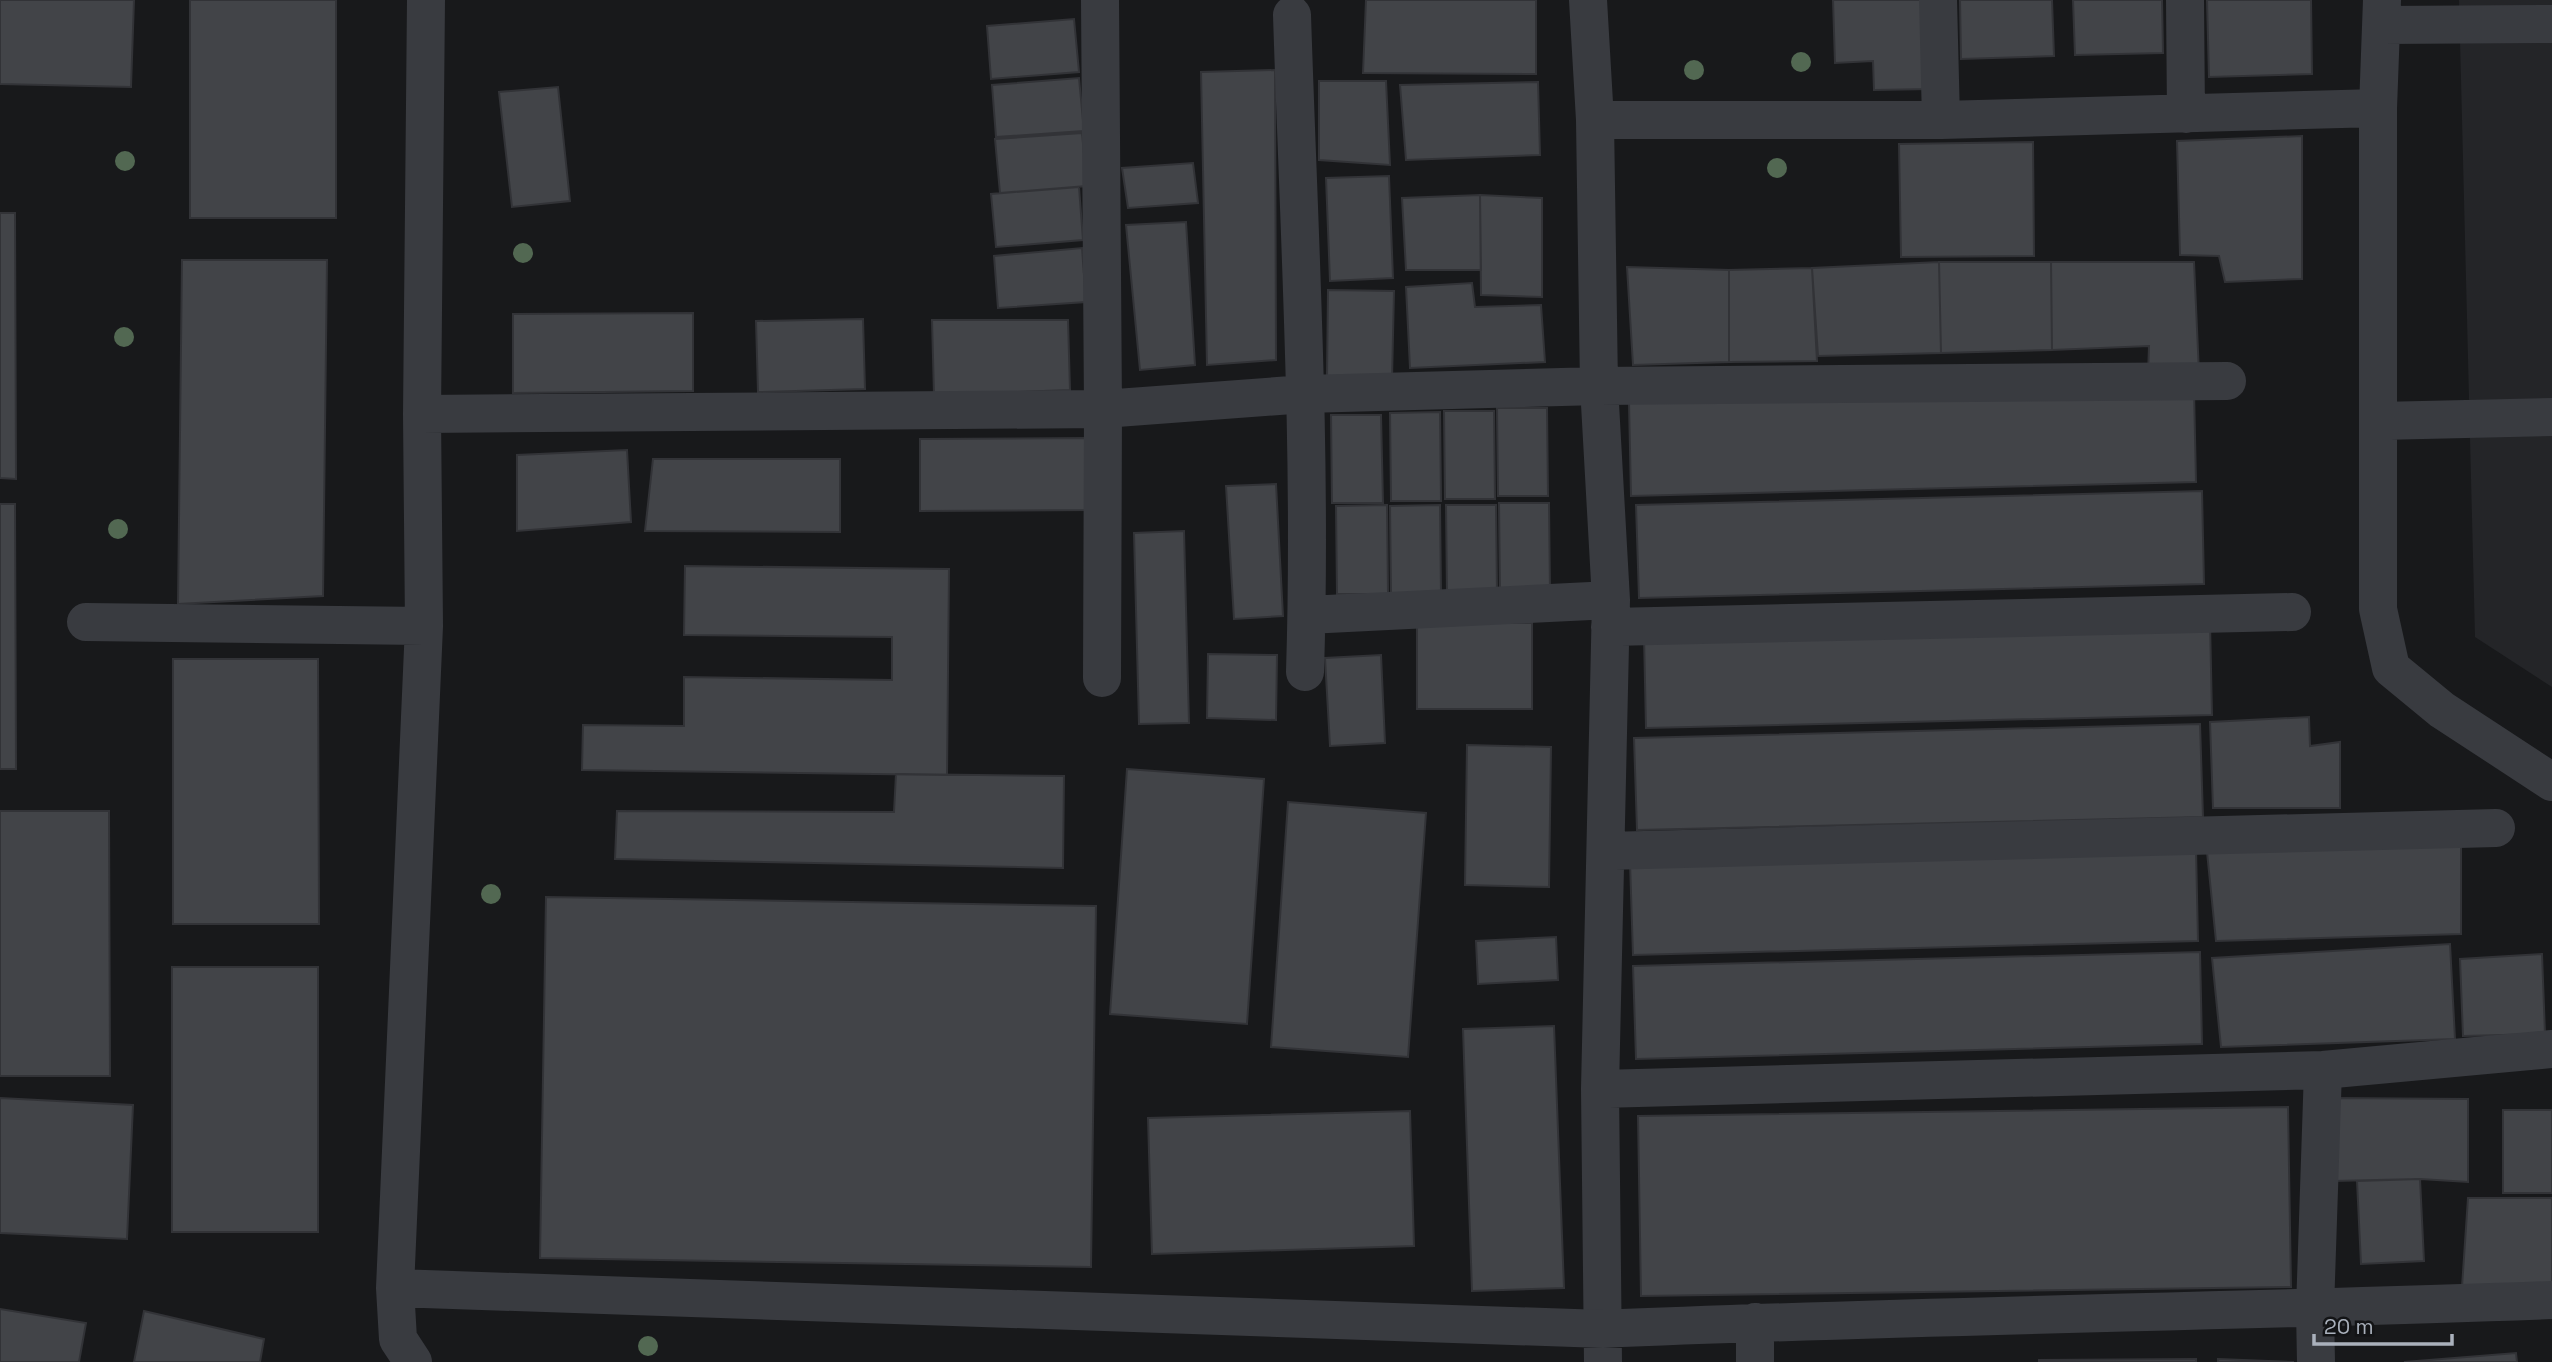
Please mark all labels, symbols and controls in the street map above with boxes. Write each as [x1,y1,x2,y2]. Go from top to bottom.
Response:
scale bar [2314,1302,2452,1346]
text: 20 m [2324,1313,2374,1340]

